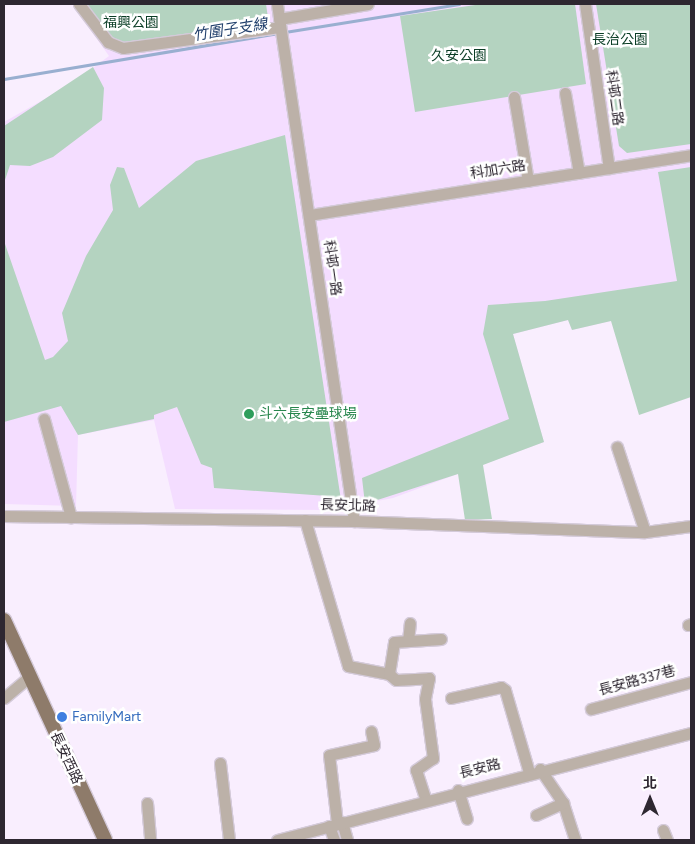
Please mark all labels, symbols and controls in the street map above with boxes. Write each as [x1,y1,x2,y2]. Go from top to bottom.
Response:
park label: 福興公園 [103,15,159,31]
water label: 竹圍子支線 [192,15,268,45]
park label: 長治公園 [592,32,648,48]
park label: 久安公園 [431,48,487,64]
street label: 科邨二路 [602,69,626,127]
street label: 科加六路 [469,157,527,183]
street label: 科邨一路 [320,239,344,297]
place label: 斗六長安壘球場 [259,406,357,422]
marker: 斗六長安壘球場 [243,408,255,420]
street label: 長安北路 [320,497,376,515]
street label: 長安路337巷 [597,663,677,699]
place label: FamilyMart [72,709,141,725]
marker: FamilyMart [56,711,68,723]
street label: 長安西路 [47,729,85,787]
street label: 長安路 [458,756,502,782]
north arrow [625,774,675,824]
text: 北 [643,775,657,792]

